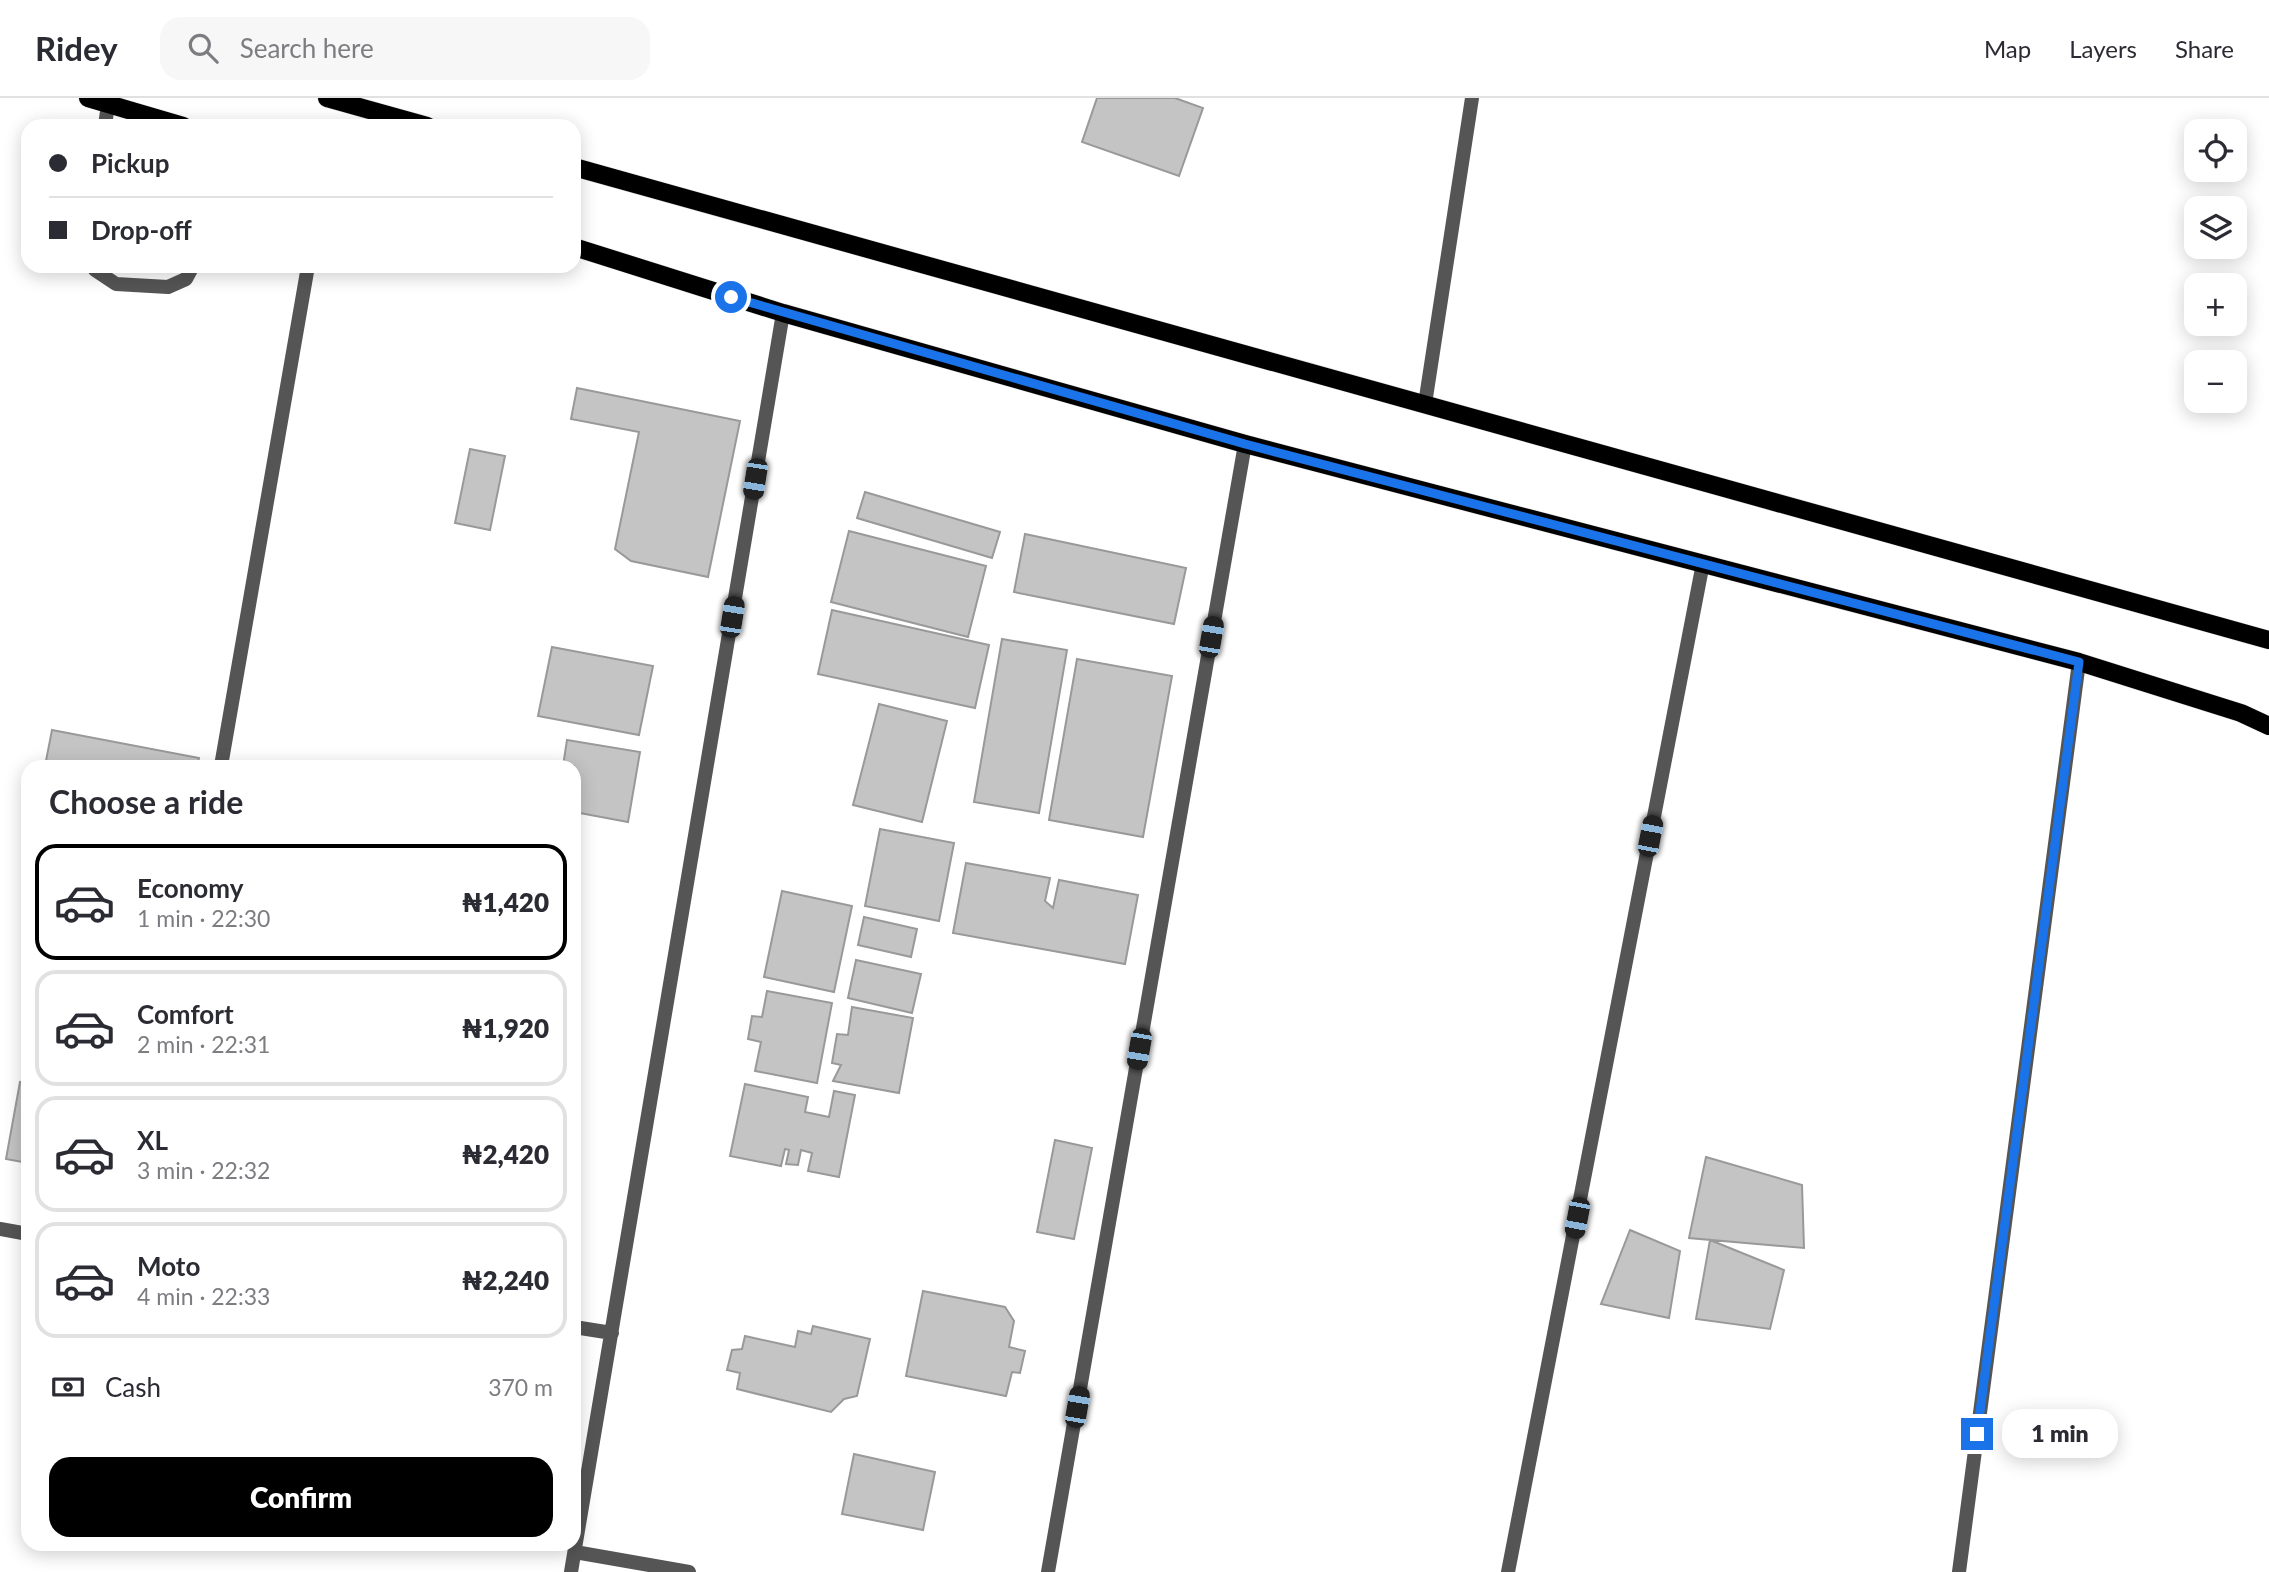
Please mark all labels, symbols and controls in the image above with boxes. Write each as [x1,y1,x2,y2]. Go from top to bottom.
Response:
search box [160,17,650,80]
text: Ridey [35,28,118,68]
icon: search [184,29,222,67]
text: Search here [240,32,374,64]
text: Map [1984,34,2031,63]
text: Layers [2069,34,2137,63]
text: Share [2175,34,2234,63]
map controls [2184,119,2247,413]
button: locate [2184,119,2247,182]
text: Pickup [91,147,170,179]
button: layers [2184,196,2247,259]
text: Drop-off [91,214,192,246]
button: + [2184,273,2247,336]
route start [715,281,747,313]
button: − [2184,350,2247,413]
car [742,457,769,501]
car [719,595,746,639]
car [1198,614,1225,660]
text: Choose a ride [49,782,243,821]
car [1636,813,1665,859]
icon: car [53,871,116,934]
text: Economy [137,872,243,904]
text: ₦1,420 [462,886,549,918]
text: 1 min · 22:30 [137,904,270,932]
icon: car [53,997,116,1060]
text: Comfort [137,998,234,1030]
text: ₦1,920 [462,1012,549,1044]
car [1126,1026,1153,1072]
text: 2 min · 22:31 [137,1030,270,1058]
icon: car [53,1123,116,1186]
text: XL [137,1124,168,1156]
text: ₦2,420 [462,1138,549,1170]
text: 3 min · 22:32 [137,1156,270,1184]
car [1563,1195,1592,1241]
icon: car [53,1249,116,1312]
text: Moto [137,1250,200,1282]
text: ₦2,240 [462,1264,549,1296]
text: 4 min · 22:33 [137,1282,270,1310]
icon: cash [49,1368,87,1406]
text: Cash [105,1371,161,1403]
text: 370 m [488,1373,553,1401]
car [1064,1384,1091,1430]
callout: 1 min [2002,1410,2117,1458]
route end [1961,1418,1993,1450]
text: 1 min [2031,1419,2089,1447]
button: Confirm [49,1457,553,1537]

